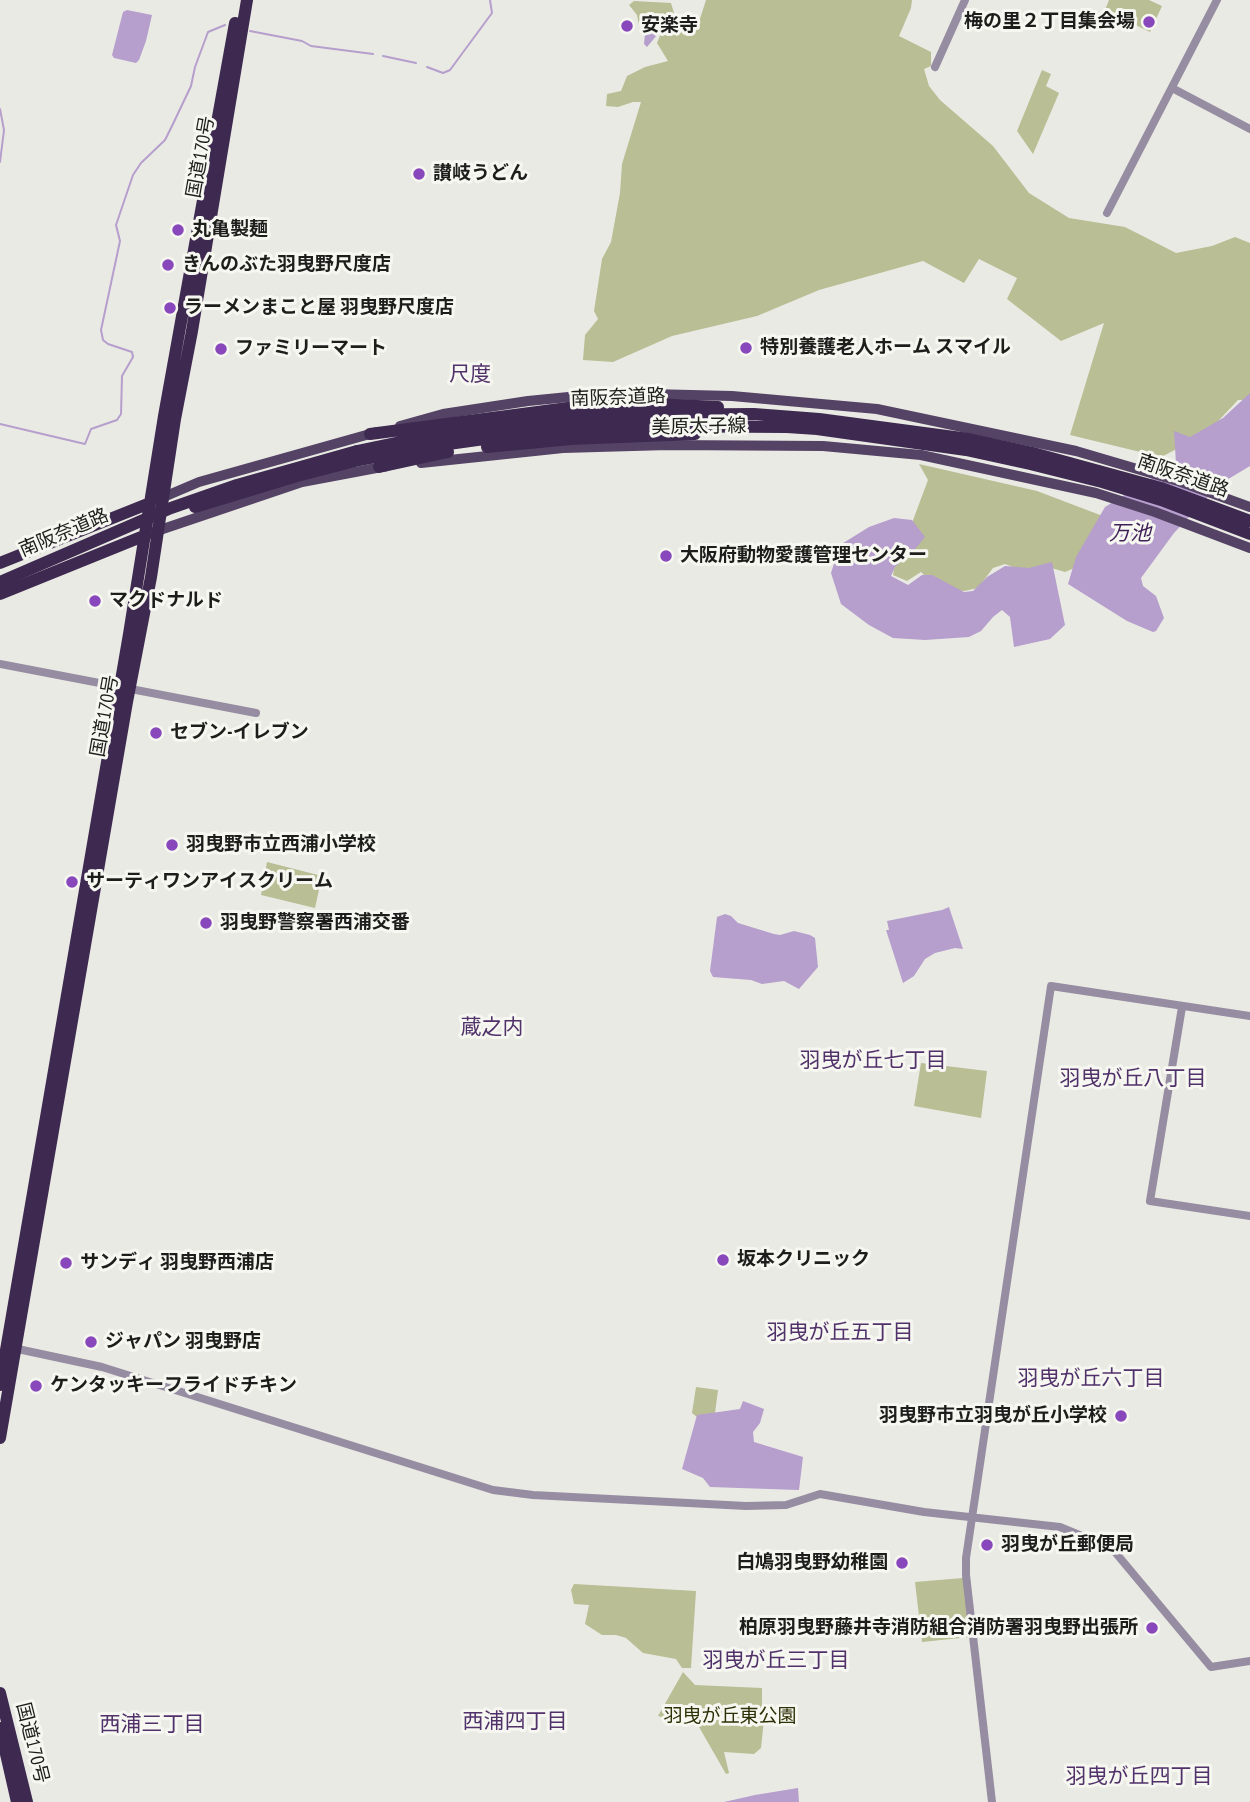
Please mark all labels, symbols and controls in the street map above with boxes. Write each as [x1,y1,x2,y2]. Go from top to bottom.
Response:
place label: 梅の里２丁目集会場 [964,11,1135,33]
marker: 梅の里２丁目集会場 [1141,14,1157,30]
place label: 安楽寺 [641,15,698,37]
marker: 安楽寺 [619,18,635,34]
street label: 国道170号 [183,114,219,200]
place label: 讃岐うどん [433,163,528,185]
marker: 讃岐うどん [411,166,427,182]
place label: 丸亀製麺 [192,219,268,241]
marker: 丸亀製麺 [170,222,186,238]
place label: きんのぶた羽曳野尺度店 [182,254,391,276]
marker: きんのぶた羽曳野尺度店 [160,257,176,273]
place label: ラーメンまこと屋 羽曳野尺度店 [184,297,454,319]
marker: ラーメンまこと屋 羽曳野尺度店 [162,300,178,316]
place label: 特別養護老人ホーム スマイル [760,337,1011,359]
place label: ファミリーマート [235,338,387,360]
marker: 特別養護老人ホーム スマイル [738,340,754,356]
marker: ファミリーマート [213,341,229,357]
district label: 尺度 [449,362,491,388]
street label: 南阪奈道路 [570,385,666,411]
street label: 美原太子線 [651,415,747,439]
street label: 南阪奈道路 [1134,450,1232,502]
street label: 南阪奈道路 [16,504,112,562]
water label: 万池 [1109,521,1151,547]
place label: 大阪府動物愛護管理センター [680,545,927,567]
marker: 大阪府動物愛護管理センター [658,548,674,564]
place label: マクドナルド [109,590,223,612]
marker: マクドナルド [87,593,103,609]
street label: 国道170号 [87,673,123,759]
place label: セブン-イレブン [170,722,309,744]
marker: セブン-イレブン [148,725,164,741]
place label: 羽曳野市立西浦小学校 [186,834,376,856]
marker: 羽曳野市立西浦小学校 [164,837,180,853]
place label: サーティワンアイスクリーム [86,871,333,893]
marker: サーティワンアイスクリーム [64,874,80,890]
place label: 羽曳野警察署西浦交番 [220,912,410,934]
marker: 羽曳野警察署西浦交番 [198,915,214,931]
district label: 蔵之内 [461,1015,523,1041]
district label: 羽曳が丘七丁目 [800,1048,946,1074]
district label: 羽曳が丘八丁目 [1060,1066,1206,1092]
place label: 坂本クリニック [737,1249,870,1271]
place label: サンディ 羽曳野西浦店 [80,1252,274,1274]
marker: 坂本クリニック [715,1252,731,1268]
marker: サンディ 羽曳野西浦店 [58,1255,74,1271]
district label: 羽曳が丘五丁目 [767,1320,913,1346]
place label: ジャパン 羽曳野店 [105,1331,261,1353]
marker: ジャパン 羽曳野店 [83,1334,99,1350]
district label: 羽曳が丘六丁目 [1018,1366,1164,1392]
place label: ケンタッキーフライドチキン [50,1375,297,1397]
marker: ケンタッキーフライドチキン [28,1378,44,1394]
place label: 羽曳野市立羽曳が丘小学校 [879,1405,1107,1427]
marker: 羽曳野市立羽曳が丘小学校 [1113,1408,1129,1424]
place label: 羽曳が丘郵便局 [1001,1534,1134,1556]
marker: 羽曳が丘郵便局 [979,1537,995,1553]
place label: 白鳩羽曳野幼稚園 [736,1552,888,1574]
marker: 白鳩羽曳野幼稚園 [894,1555,910,1571]
place label: 柏原羽曳野藤井寺消防組合消防署羽曳野出張所 [739,1617,1138,1639]
marker: 柏原羽曳野藤井寺消防組合消防署羽曳野出張所 [1144,1620,1160,1636]
district label: 羽曳が丘三丁目 [703,1648,849,1674]
street label: 国道170号 [11,1700,53,1786]
park label: 羽曳が丘東公園 [664,1706,796,1728]
district label: 西浦四丁目 [463,1709,567,1735]
district label: 西浦三丁目 [100,1712,204,1738]
district label: 羽曳が丘四丁目 [1066,1764,1212,1790]

